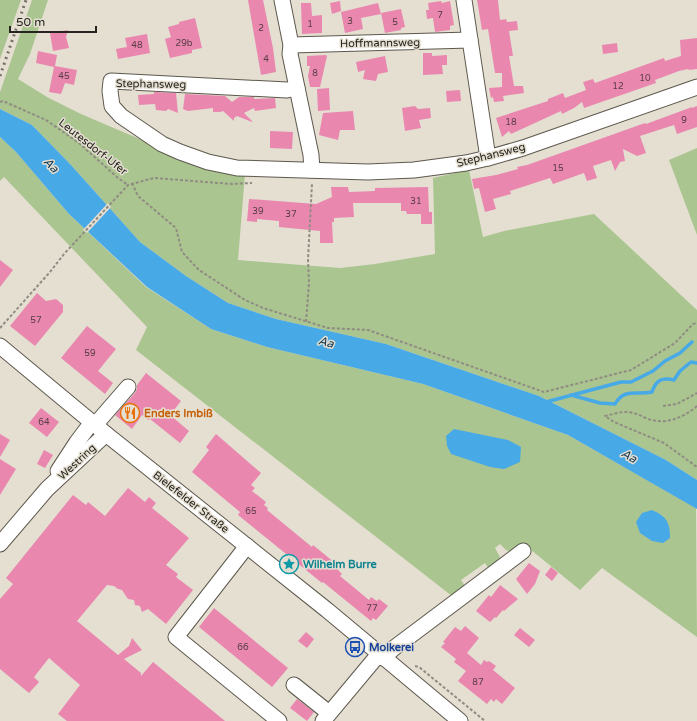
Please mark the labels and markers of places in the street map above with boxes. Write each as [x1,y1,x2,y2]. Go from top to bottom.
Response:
restaurant icon: Enders Imbiß [119,402,141,424]
place label: Enders Imbiß [144,407,213,420]
place icon: Wilhelm Burre [278,553,300,575]
place label: Wilhelm Burre [303,558,378,571]
bus stop icon: Molkerei [344,636,366,658]
place label: Molkerei [369,641,414,654]

